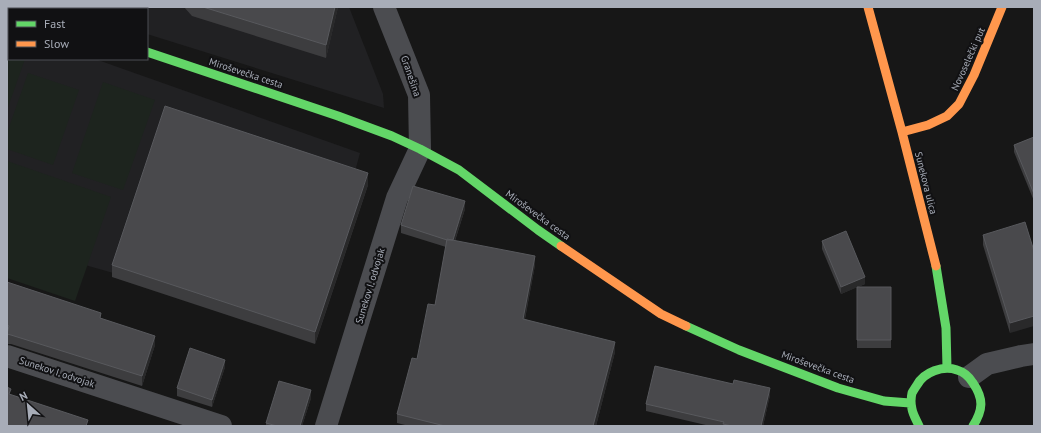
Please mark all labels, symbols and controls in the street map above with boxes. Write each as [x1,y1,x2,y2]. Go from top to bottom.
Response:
legend [8,8,148,60]
text: Fast [44,16,65,31]
street label: Novoselečki put [948,25,988,93]
text: Slow [44,36,69,51]
street label: Granešina [398,54,424,98]
street label: Miroševečka cesta [207,55,285,91]
street label: Sunekova ulica [912,150,940,216]
street label: Miroševečka cesta [503,187,573,243]
street label: Sunekov I. odvojak [352,246,388,325]
street label: Miroševečka cesta [780,348,856,386]
street label: Sunekov I. odvojak [18,354,97,390]
north arrow [8,385,48,425]
text: N [17,388,30,404]

